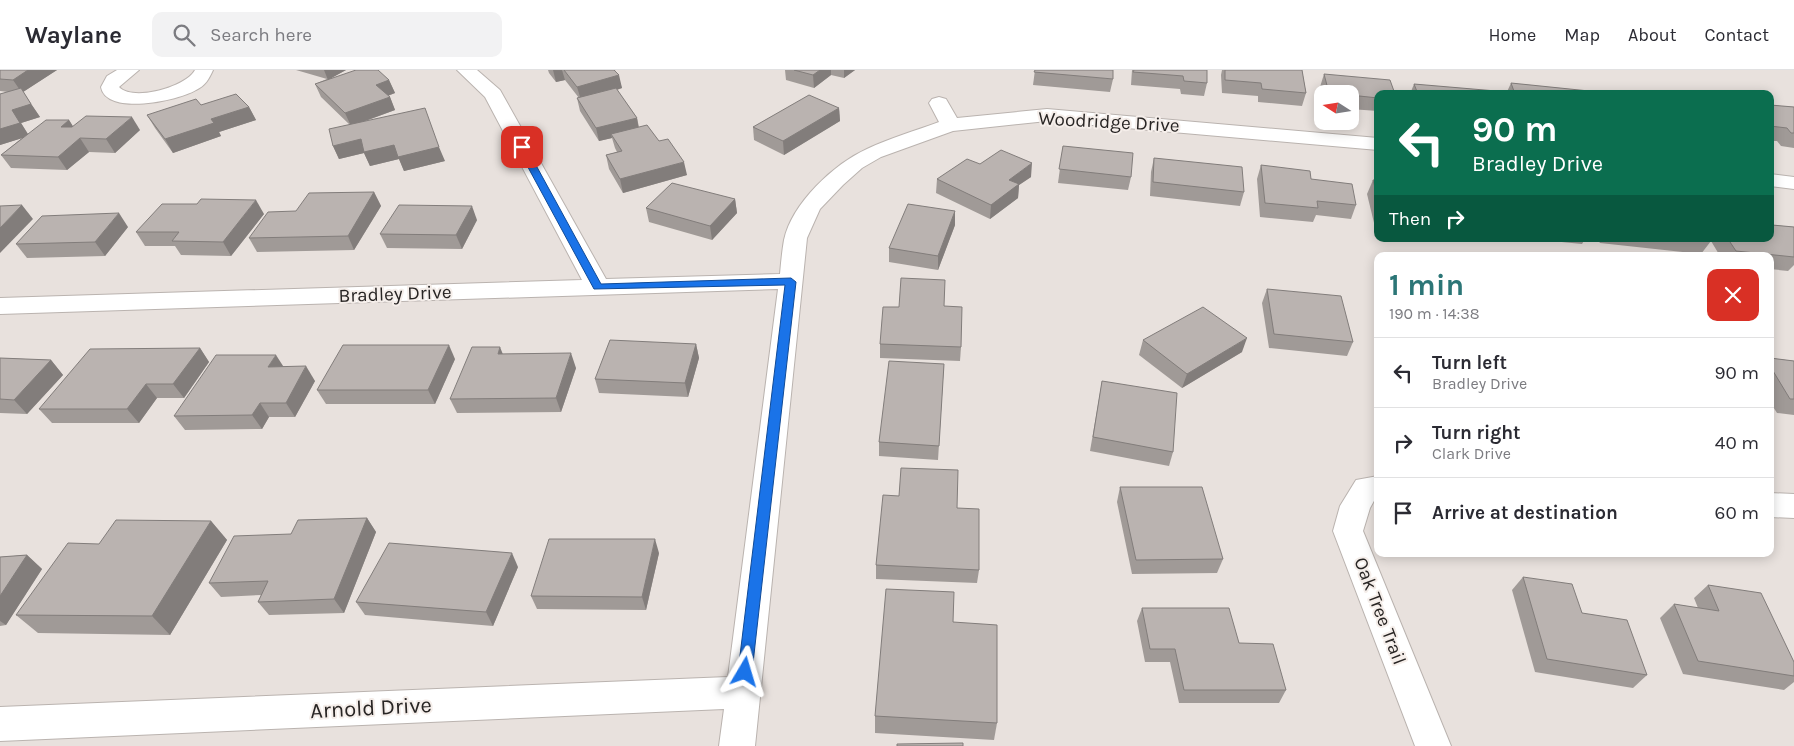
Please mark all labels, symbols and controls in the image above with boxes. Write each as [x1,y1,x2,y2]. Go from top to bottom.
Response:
search box [152,12,502,57]
text: Waylane [25,21,122,49]
icon: search [170,21,198,49]
text: Search here [210,24,312,46]
text: Home [1488,24,1536,46]
text: Map [1564,24,1600,46]
text: About [1628,24,1677,46]
text: Contact [1705,24,1769,46]
north arrow [1314,85,1359,130]
map controls [1314,85,1359,130]
street label: Woodridge Drive [1038,107,1180,137]
text: 90 m [1472,109,1558,150]
icon: left [1389,110,1454,175]
pin [501,126,543,168]
icon: arrive [508,133,536,161]
text: Bradley Drive [1472,151,1603,177]
icon: right [1441,205,1469,233]
text: Then [1389,208,1431,230]
text: 1 min [1389,267,1464,303]
button: close [1707,269,1759,321]
street label: Bradley Drive [338,281,452,307]
text: 190 m · 14:38 [1389,304,1479,323]
text: Turn left [1432,352,1507,374]
icon: left [1389,359,1417,387]
text: 90 m [1714,362,1759,384]
text: Bradley Drive [1432,374,1527,393]
text: Turn right [1432,422,1521,444]
icon: right [1389,429,1417,457]
text: 40 m [1715,432,1759,454]
text: Clark Drive [1432,444,1511,463]
icon: arrive [1389,499,1417,527]
text: Arrive at destination [1432,502,1618,524]
text: 60 m [1715,502,1759,524]
street label: Oak Tree Trail [1349,554,1411,668]
position arrow [718,645,770,697]
street label: Arnold Drive [310,692,432,724]

